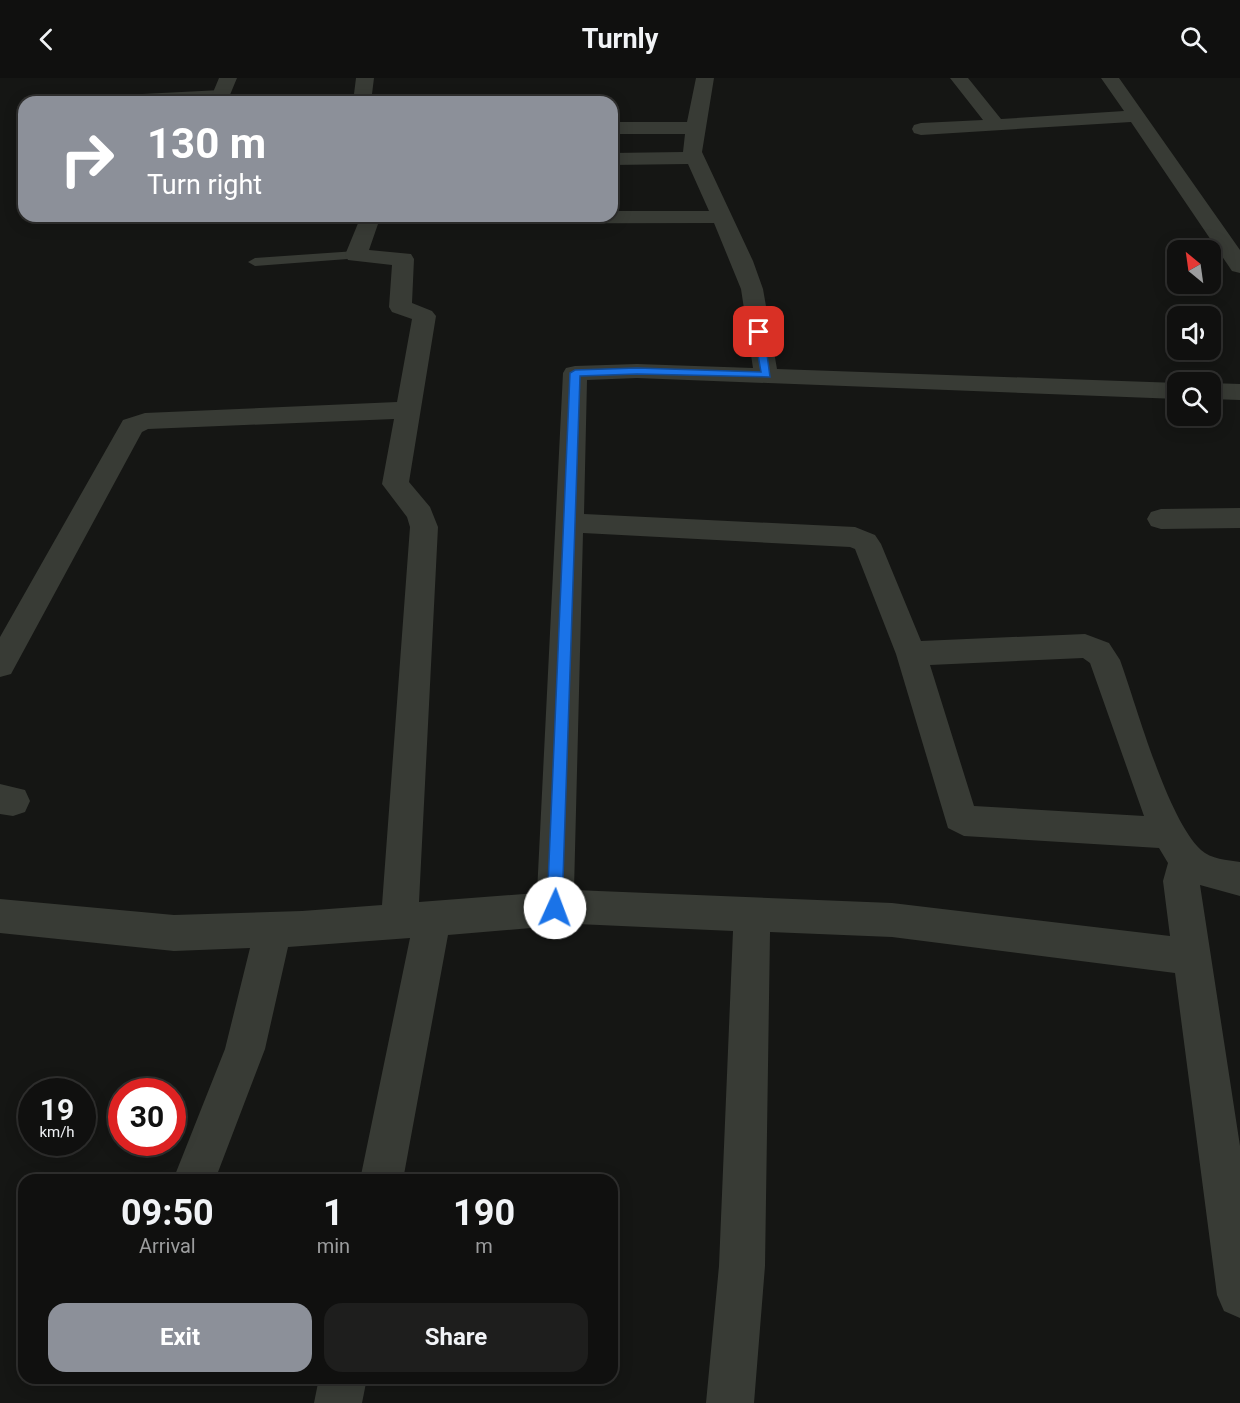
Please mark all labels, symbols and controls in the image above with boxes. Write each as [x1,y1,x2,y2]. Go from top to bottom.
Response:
icon: back [30,23,63,56]
text: Turnly [582,23,658,55]
icon: search [1177,23,1210,56]
text: 130 m [147,119,266,168]
icon: right [48,120,126,198]
text: Turn right [147,169,262,201]
north arrow [1167,240,1221,294]
map controls [1167,240,1221,426]
pin [733,306,784,357]
button: sound [1167,306,1221,360]
icon: arrive [742,315,775,348]
button: search [1167,372,1221,426]
position arrow [523,876,587,940]
speed limit sign: 30 [108,1078,186,1156]
text: 19 [40,1092,74,1127]
text: km/h [39,1123,75,1141]
text: 09:50 [121,1192,214,1234]
text: 1 [323,1192,344,1234]
text: 190 [453,1192,515,1234]
text: Arrival [139,1234,196,1258]
text: min [317,1234,350,1258]
text: m [475,1234,493,1258]
button: Exit [48,1303,312,1372]
button: Share [324,1303,588,1372]

